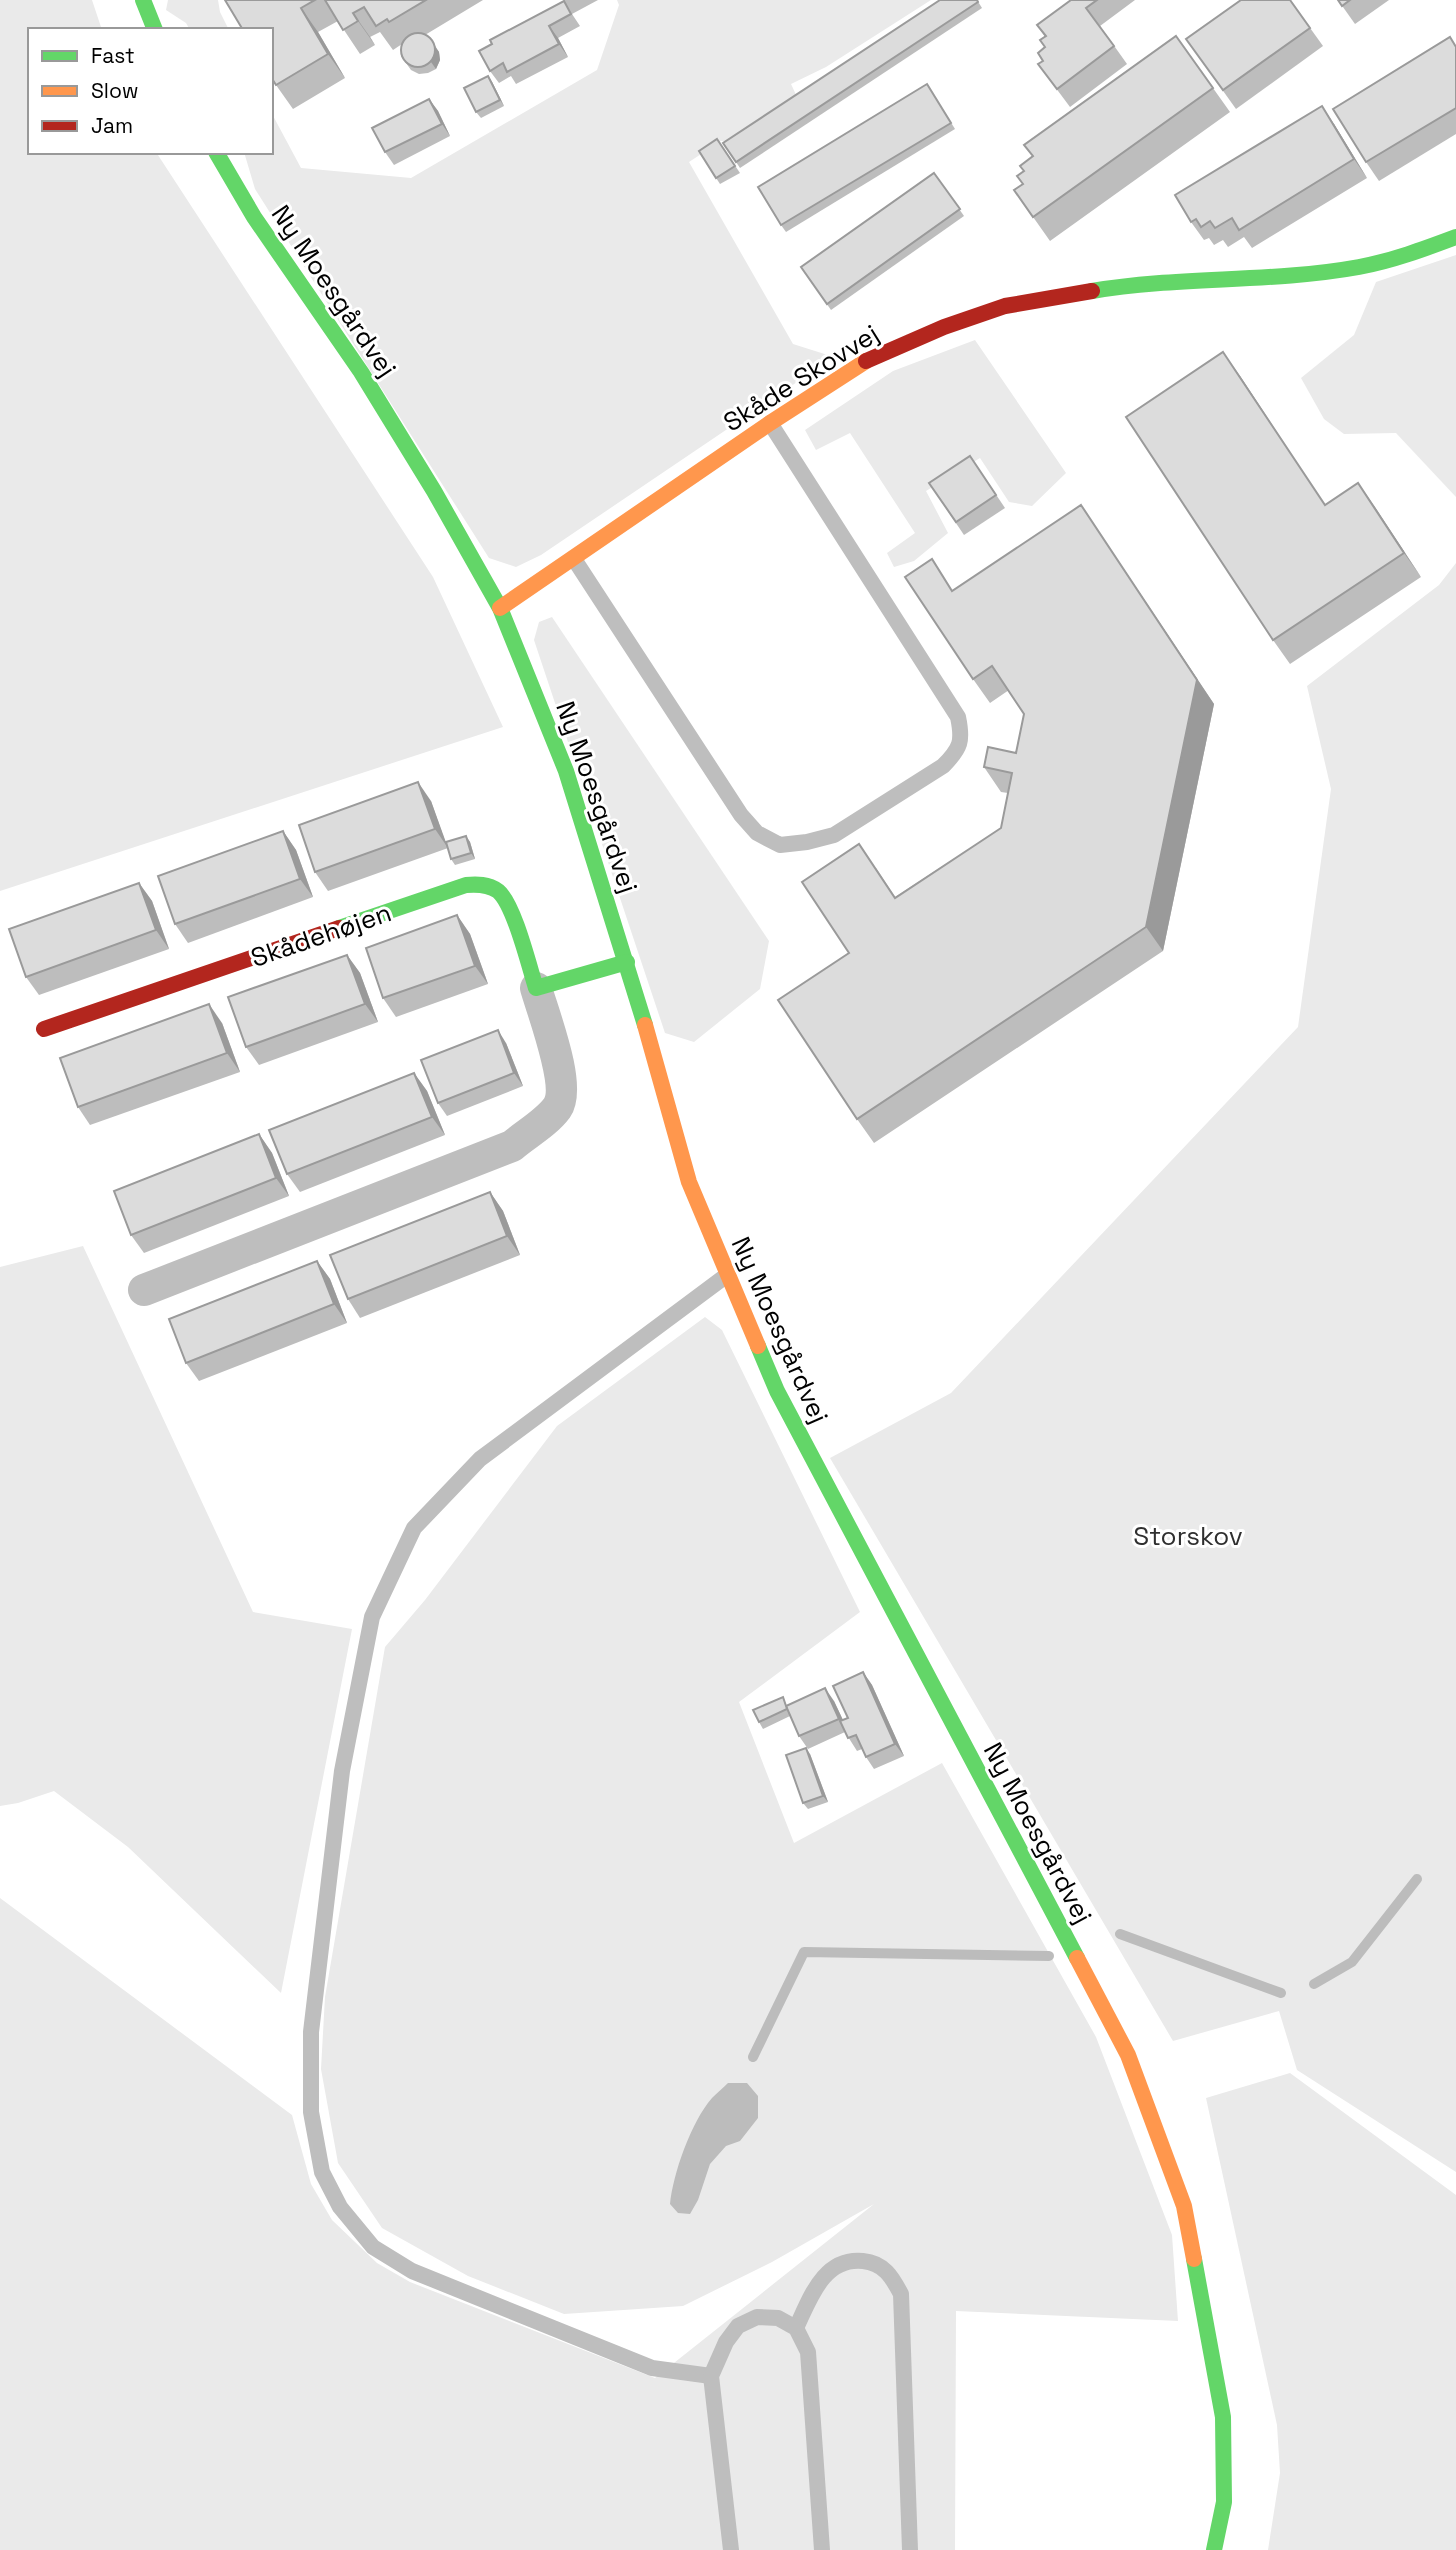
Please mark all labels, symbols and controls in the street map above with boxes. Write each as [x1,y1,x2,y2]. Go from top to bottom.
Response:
legend [28,28,273,154]
text: Fast [91,42,135,69]
text: Slow [91,77,139,104]
text: Jam [91,112,133,139]
street label: Ny Moesgårdvej [264,198,404,384]
street label: Skåde Skovvej [717,317,885,439]
street label: Ny Moesgårdvej [548,697,646,897]
street label: Skådehøjen [246,895,396,975]
street label: Ny Moesgårdvej [724,1231,836,1429]
park label: Storskov [1133,1519,1243,1553]
street label: Ny Moesgårdvej [976,1736,1100,1930]

